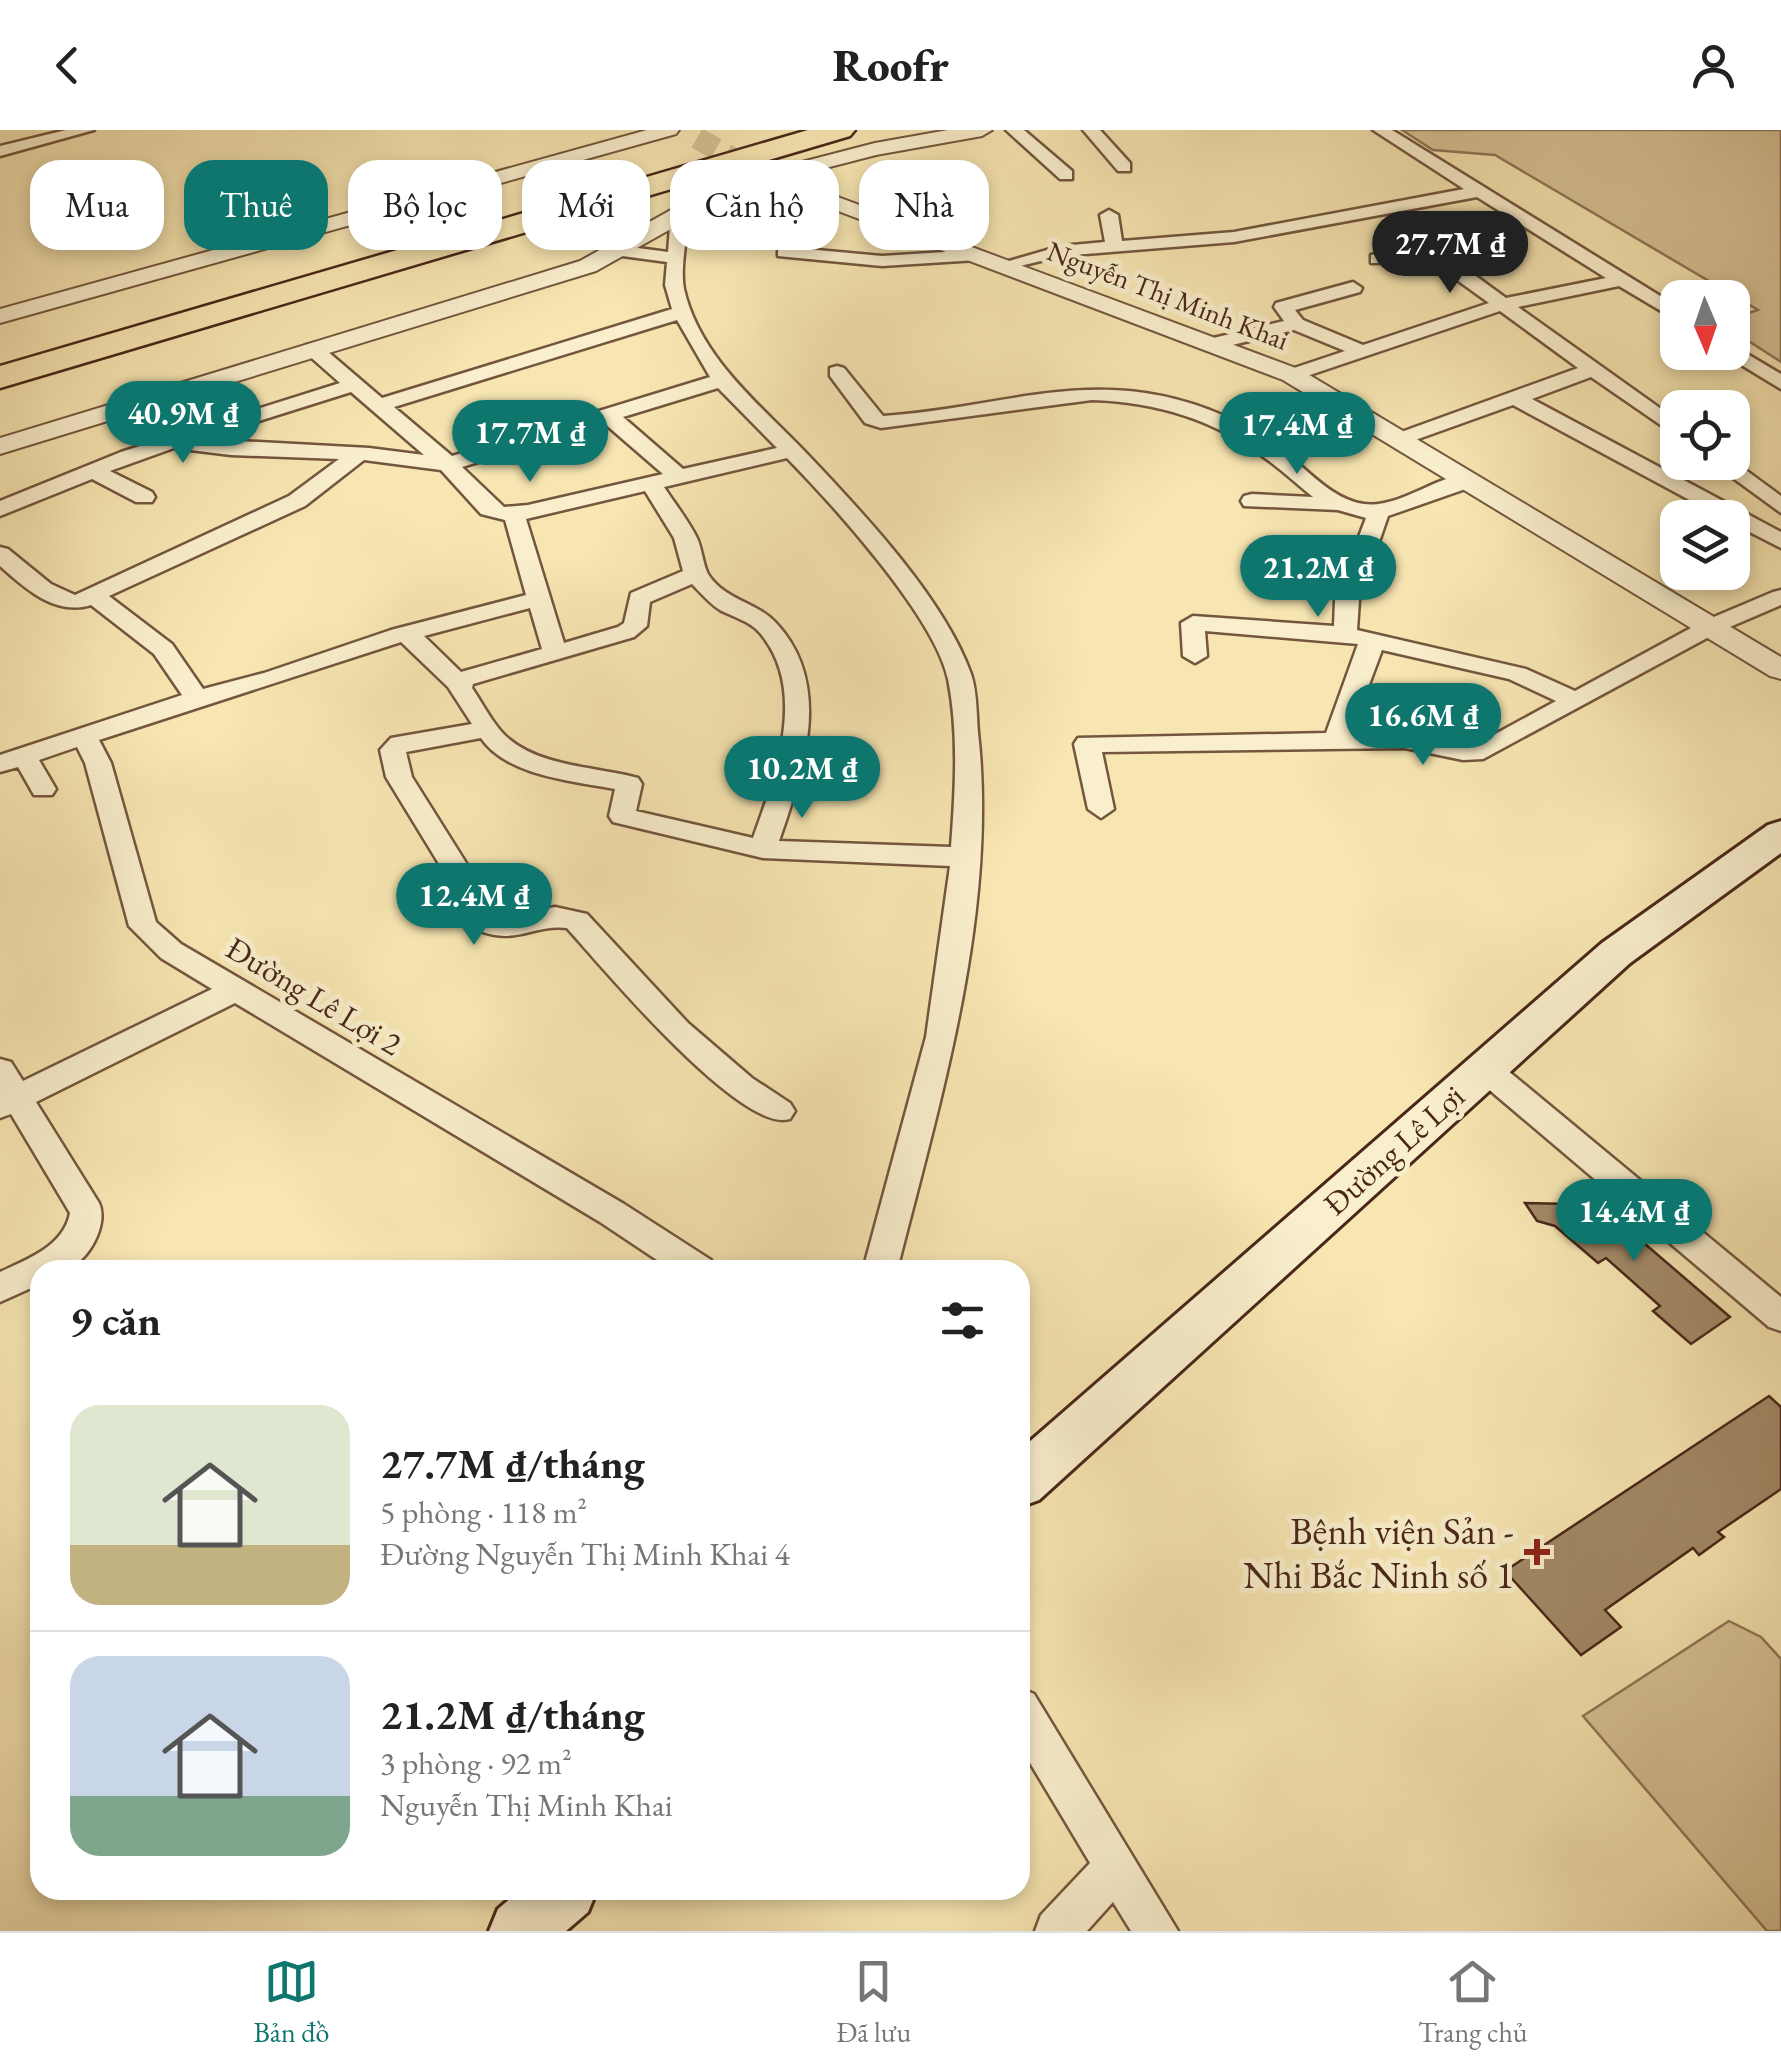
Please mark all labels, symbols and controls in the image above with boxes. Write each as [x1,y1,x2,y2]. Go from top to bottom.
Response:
text: Roofr [832,36,949,94]
icon: back [40,38,95,93]
icon: person [1686,38,1741,93]
chip: Mua [30,160,164,250]
chip: Thuê [184,160,328,250]
chip: Bộ lọc [348,160,502,250]
chip: Mới [522,160,650,250]
chip: Căn hộ [670,160,839,250]
chip: Nhà [859,160,989,250]
pin: 27.7M ₫ [1358,211,1542,296]
text: 27.7M ₫ [1394,222,1506,264]
street label: Nguyễn Thị Minh Khai [1042,232,1294,358]
north arrow [1660,280,1750,370]
map controls [1660,280,1750,590]
pin: 40.9M ₫ [91,381,275,466]
button: locate [1660,390,1750,480]
text: 40.9M ₫ [127,392,239,434]
pin: 17.4M ₫ [1205,392,1389,477]
pin: 17.7M ₫ [438,400,622,485]
text: 17.4M ₫ [1241,403,1353,445]
text: 17.7M ₫ [474,411,586,453]
button: layers [1660,500,1750,590]
pin: 21.2M ₫ [1226,535,1410,620]
text: 21.2M ₫ [1262,546,1374,588]
pin: 16.6M ₫ [1331,683,1515,768]
text: 16.6M ₫ [1367,694,1479,736]
pin: 10.2M ₫ [710,736,894,821]
text: 10.2M ₫ [746,747,858,789]
pin: 12.4M ₫ [382,863,566,948]
text: 12.4M ₫ [418,874,530,916]
street label: Đường Lê Lợi 2 [219,927,410,1065]
street label: Đường Lê Lợi [1315,1075,1473,1224]
pin: 14.4M ₫ [1542,1179,1726,1264]
text: 14.4M ₫ [1578,1190,1690,1232]
text: 9 căn [70,1293,161,1348]
icon: filters [935,1293,990,1348]
text: 27.7M ₫/tháng [380,1436,645,1491]
icon: home [150,1445,270,1565]
text: 5 phòng · 118 m² [380,1491,587,1533]
place label: Bệnh viện Sản - Nhi Bắc Ninh số 1 [1243,1506,1514,1599]
text: Đường Nguyễn Thị Minh Khai 4 [380,1533,790,1575]
marker: Bệnh viện Sản - Nhi Bắc Ninh số 1 [1524,1539,1550,1565]
text: 21.2M ₫/tháng [380,1687,645,1742]
icon: home [150,1696,270,1816]
text: 3 phòng · 92 m² [380,1742,572,1784]
text: Nguyễn Thị Minh Khai [380,1784,673,1826]
tab: Bản đồ [253,1954,329,2050]
tab: Đã lưu [836,1954,911,2050]
tab: Trang chủ [1418,1954,1528,2050]

